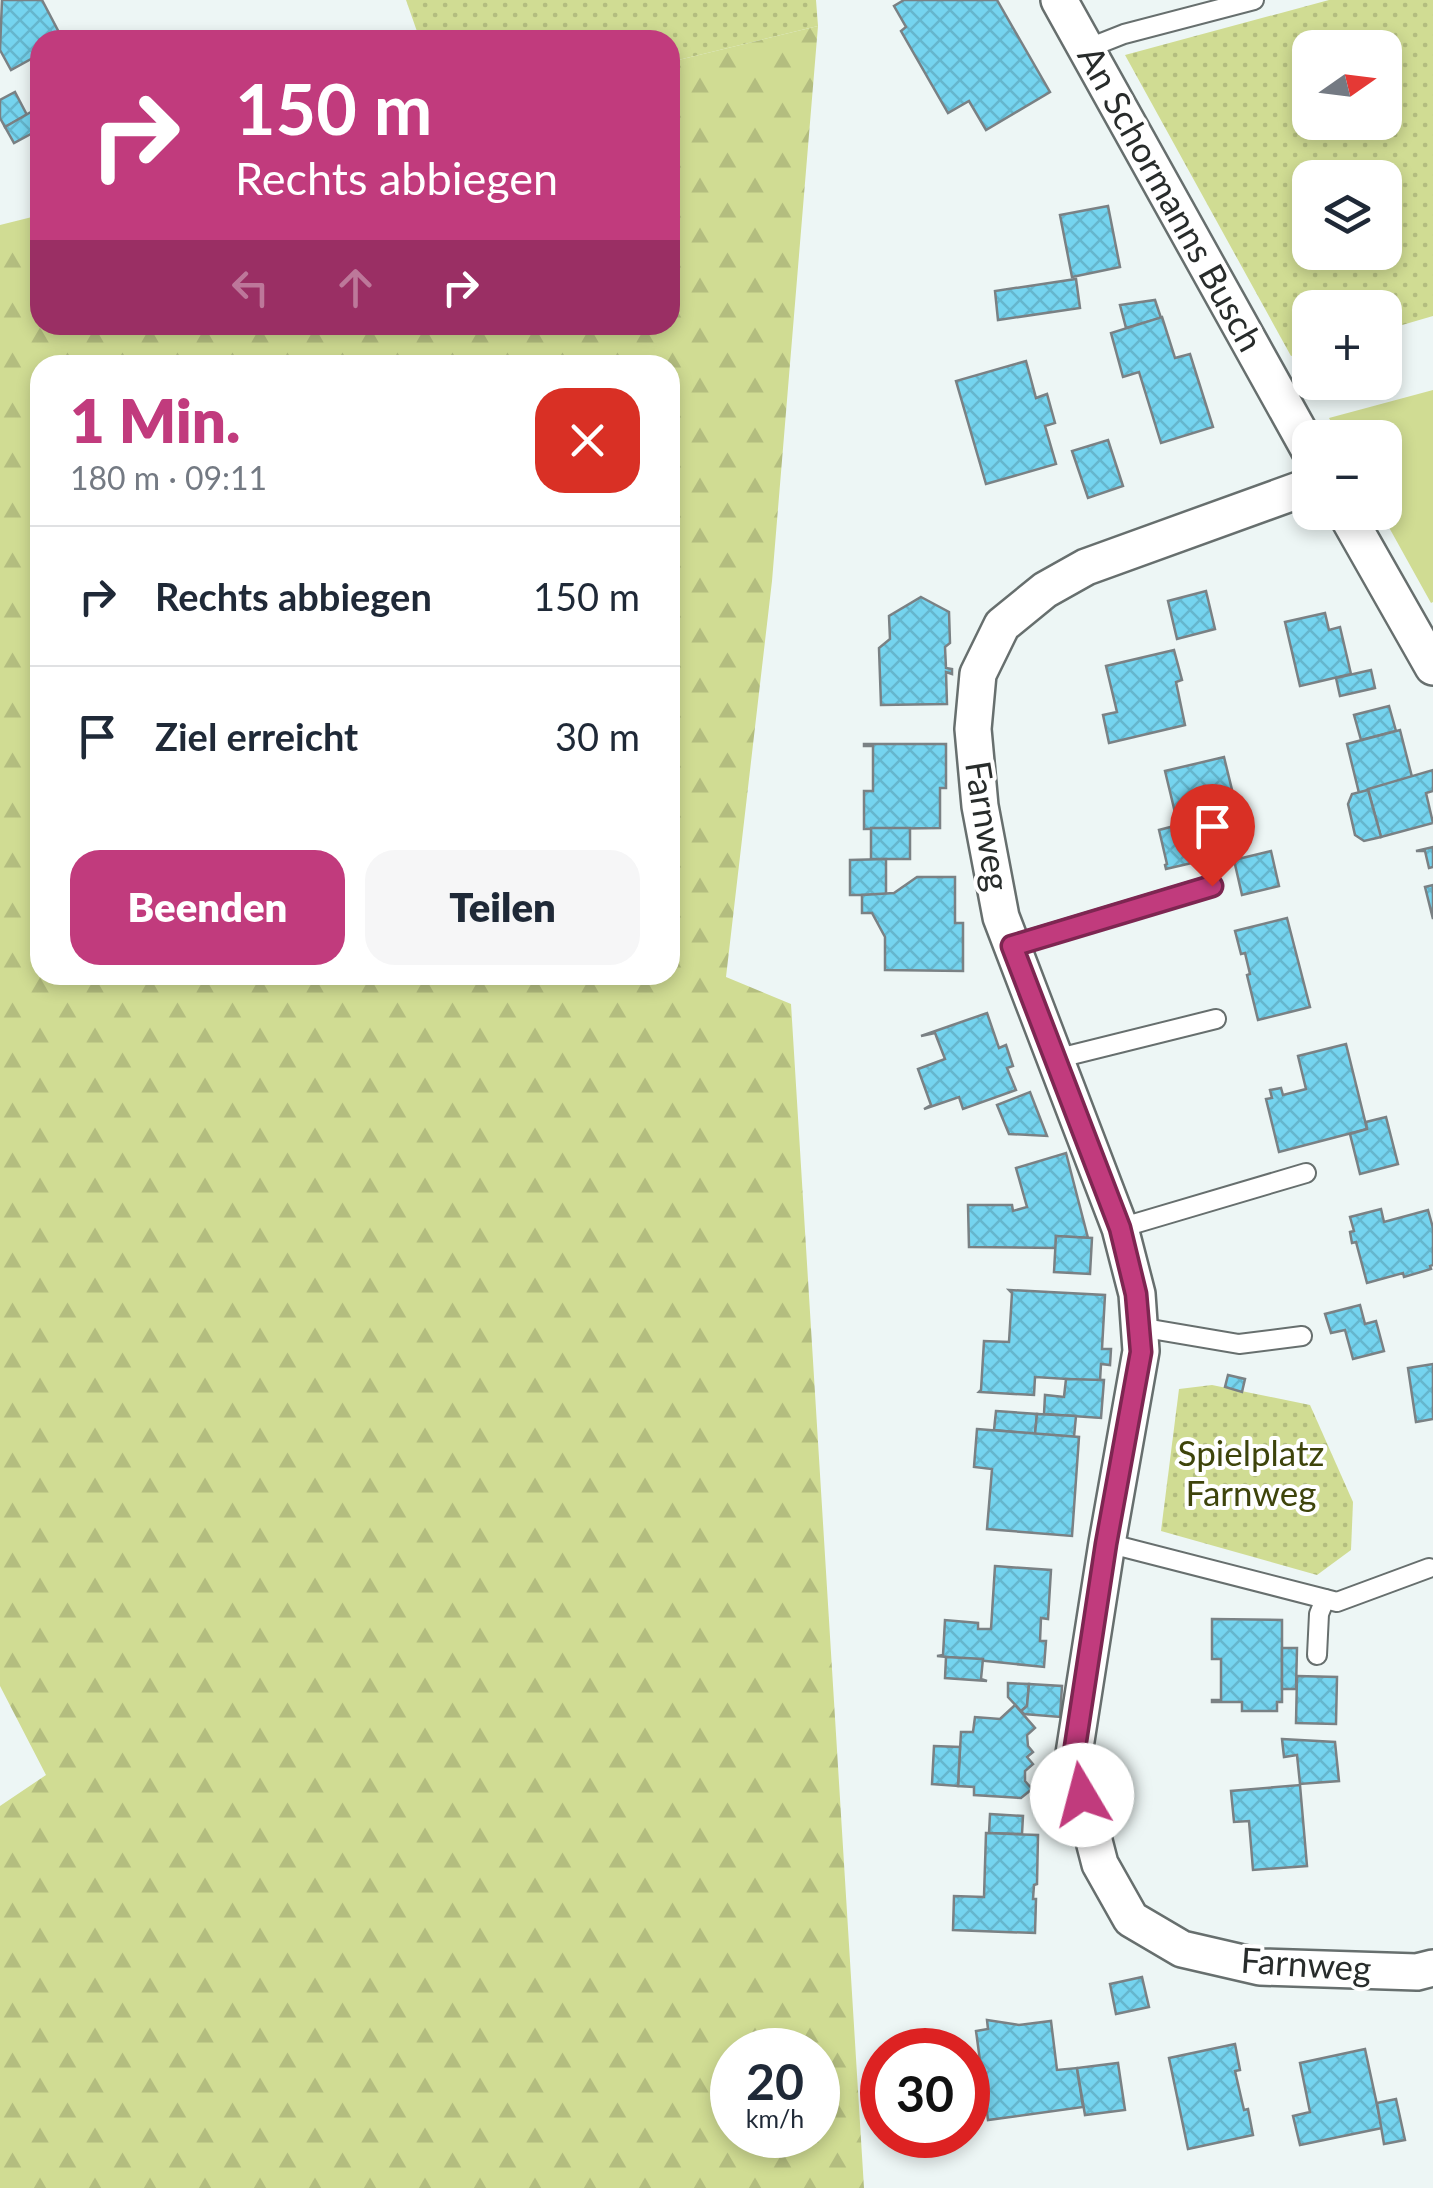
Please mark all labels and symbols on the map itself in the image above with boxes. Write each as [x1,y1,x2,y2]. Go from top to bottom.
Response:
north arrow [1292,30,1402,140]
street label: An Schormanns Busch [1070,38,1273,358]
street label: Farnweg [958,758,1020,894]
pin [1170,784,1255,887]
park label: Spielplatz Farnweg [1178,1431,1324,1513]
position arrow [1030,1743,1134,1847]
street label: Farnweg [1239,1937,1373,1989]
speed limit sign: 30 [860,2028,990,2158]

